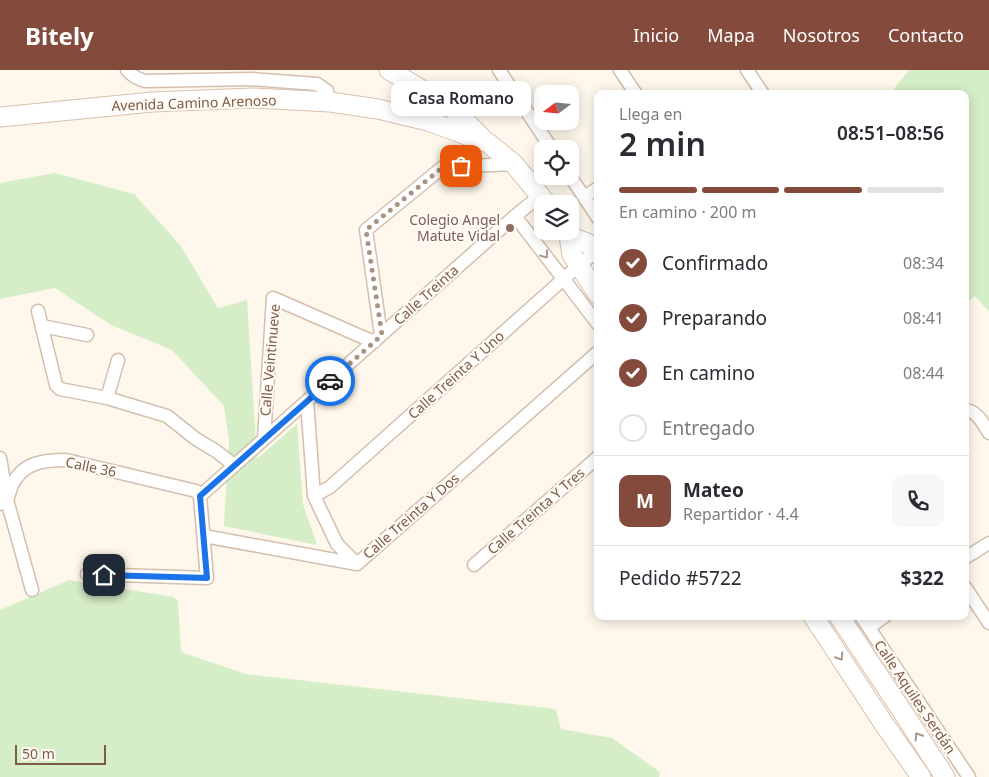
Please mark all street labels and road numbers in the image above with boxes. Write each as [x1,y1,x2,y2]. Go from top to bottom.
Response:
street label: Avenida Camino Arenoso [111,90,277,115]
street label: Calle Treinta [389,260,462,329]
street label: Calle Veintinueve [255,303,284,417]
street label: Calle Treinta Y Uno [403,326,508,423]
street label: Calle 36 [64,452,118,481]
street label: Calle Treinta Y Tres [483,463,589,558]
street label: Calle Treinta Y Dos [359,468,463,563]
street label: Calle Aquiles Serdán [870,636,961,757]

